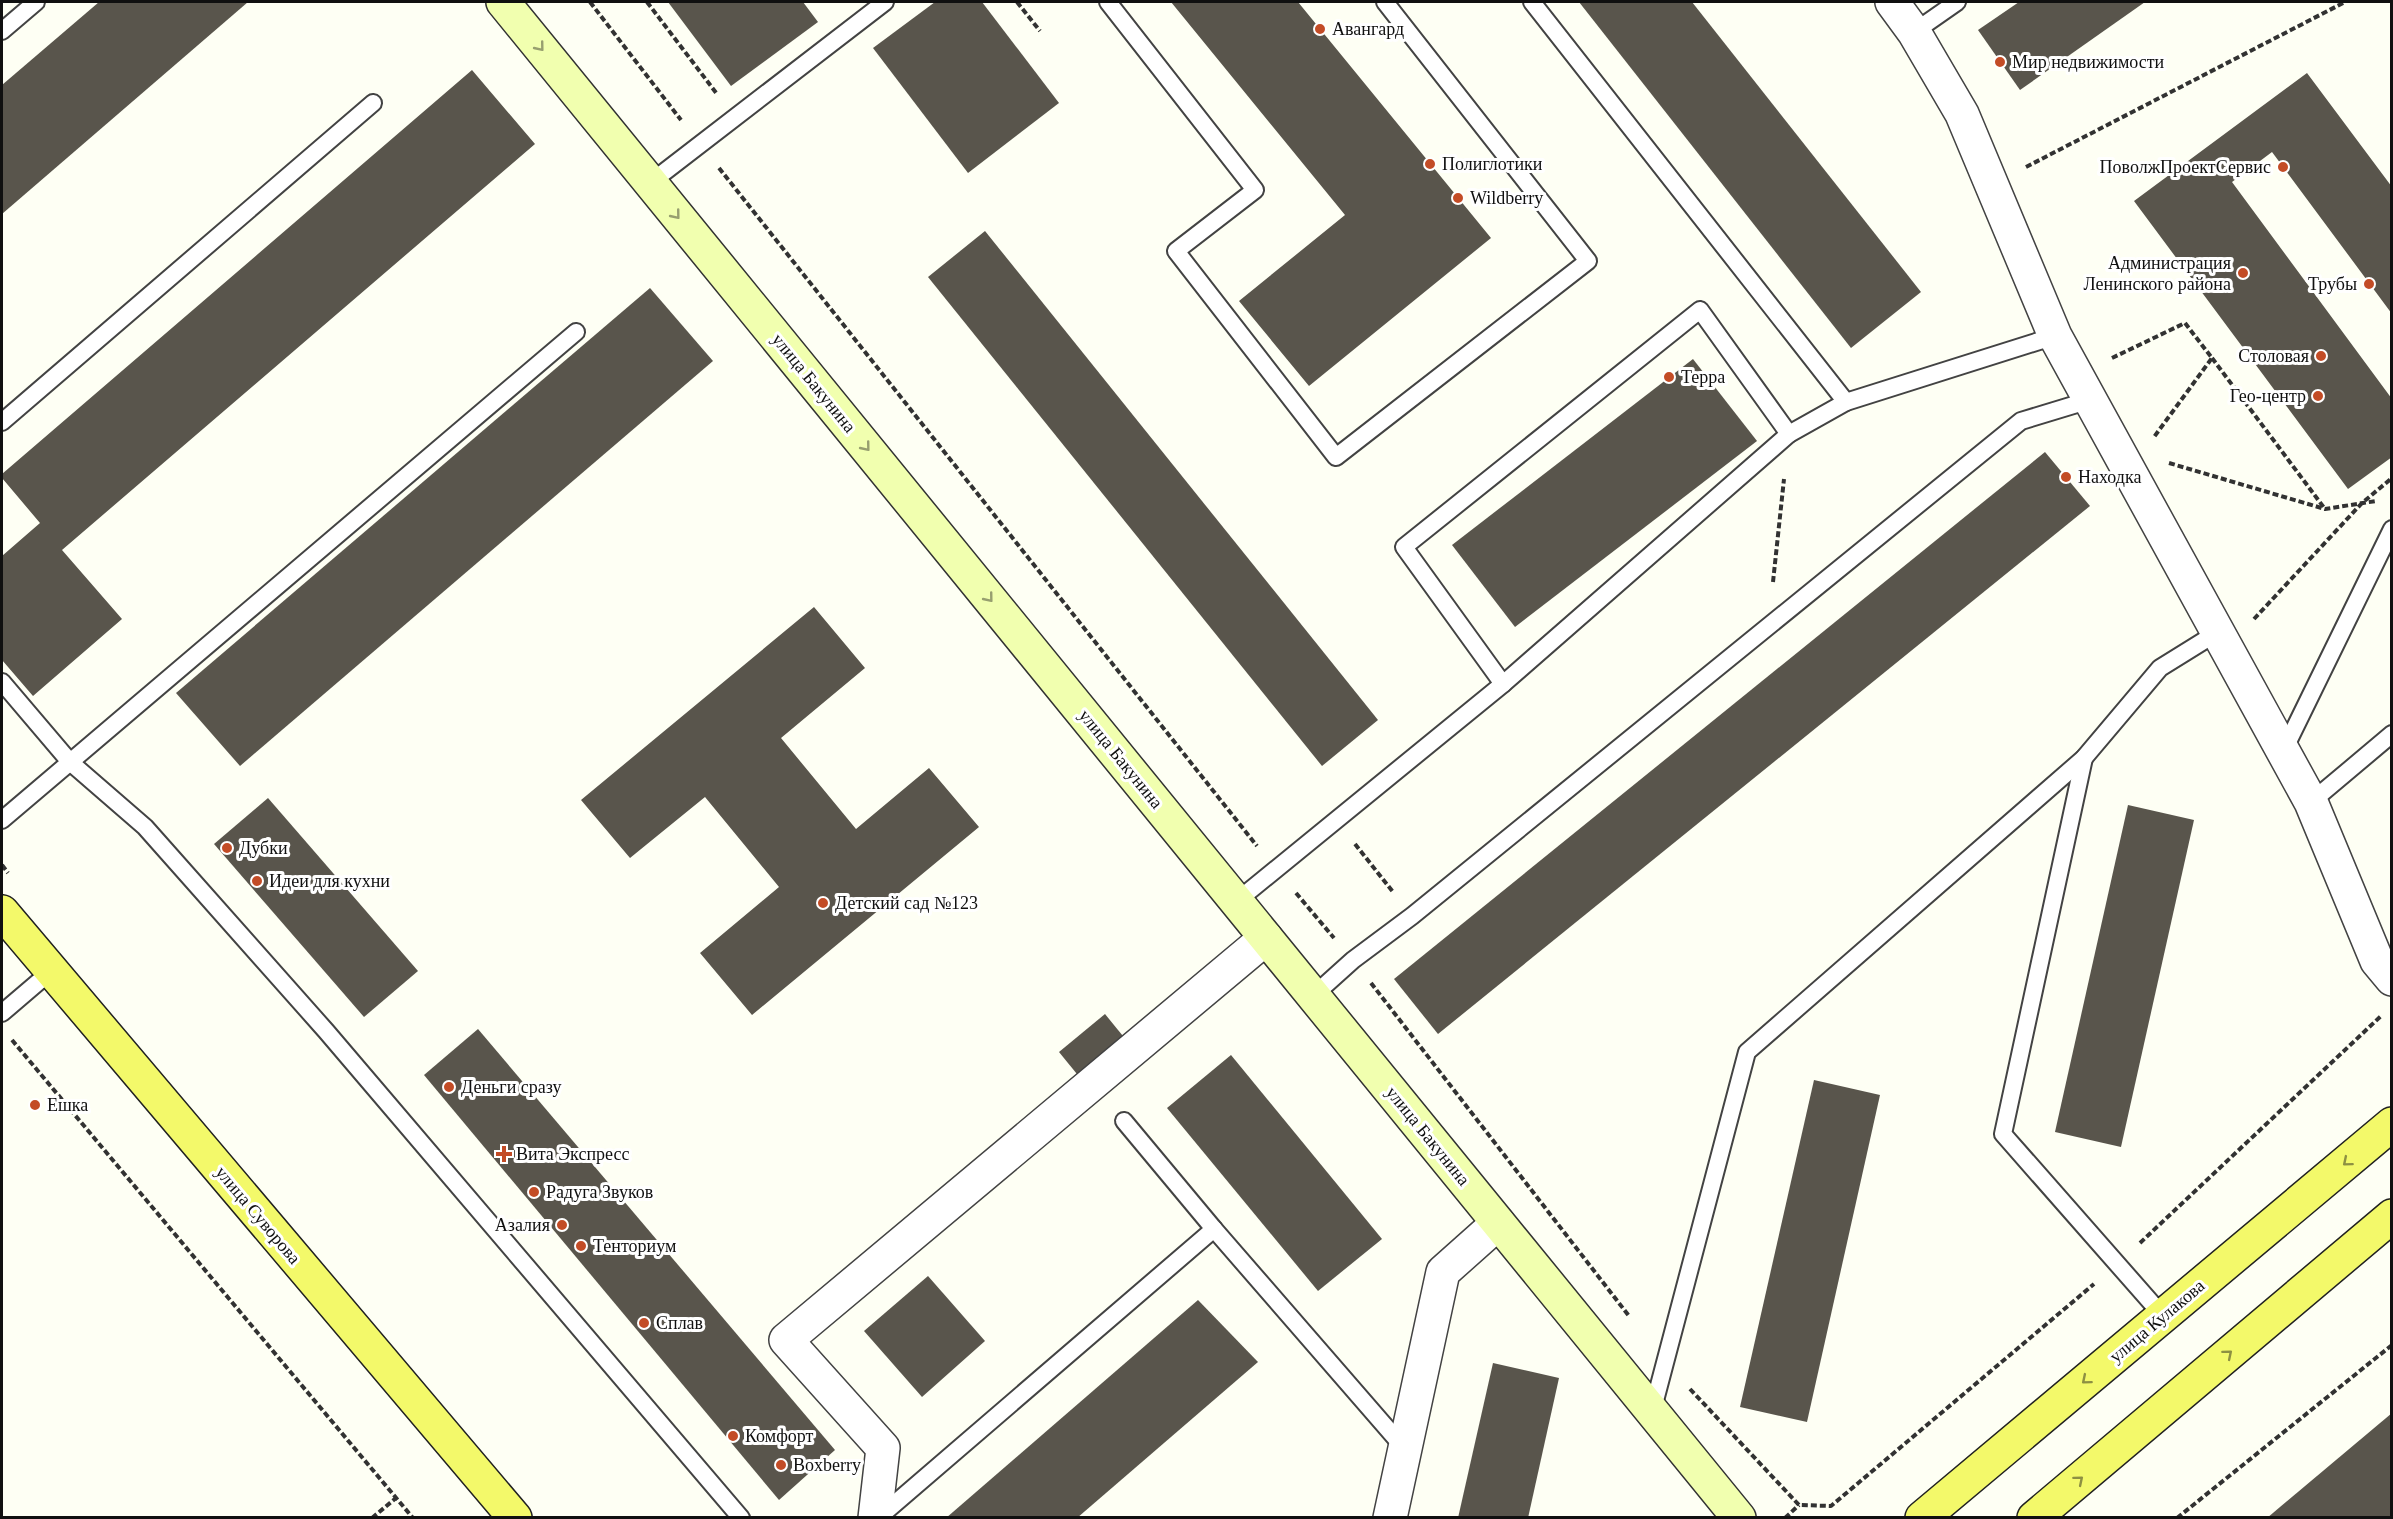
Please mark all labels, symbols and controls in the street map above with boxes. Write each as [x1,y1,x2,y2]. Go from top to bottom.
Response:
place label: Авангард [1332,19,1404,39]
marker: Авангард [1313,22,1327,36]
one-way arrow [532,40,543,51]
place label: Мир недвижимости [2012,52,2165,72]
marker: Мир недвижимости [1993,55,2007,69]
place label: Полиглотики [1442,154,1543,174]
marker: Полиглотики [1423,157,1437,171]
place label: ПоволжПроектСервис [2100,157,2271,177]
marker: ПоволжПроектСервис [2276,160,2290,174]
place label: Wildberry [1470,188,1543,208]
marker: Wildberry [1451,191,1465,205]
one-way arrow [669,208,680,219]
place label: Администрация Ленинского района [2084,253,2231,294]
marker: Администрация Ленинского района [2236,266,2250,280]
place label: Трубы [2308,274,2357,294]
marker: Трубы [2362,277,2376,291]
street label: улица Бакунина [768,329,860,437]
place label: Столовая [2238,346,2309,366]
marker: Столовая [2314,349,2328,363]
place label: Терра [1681,367,1725,387]
marker: Терра [1662,370,1676,384]
place label: Гео-центр [2230,386,2306,406]
marker: Гео-центр [2311,389,2325,403]
one-way arrow [858,440,869,451]
place label: Находка [2078,467,2141,487]
marker: Находка [2059,470,2073,484]
one-way arrow [982,591,993,602]
street label: улица Бакунина [1075,705,1167,813]
place label: Дубки [239,838,288,858]
marker: Дубки [220,841,234,855]
place label: Идеи для кухни [269,871,390,891]
marker: Идеи для кухни [250,874,264,888]
place label: Детский сад №123 [835,893,978,913]
marker: Детский сад №123 [816,896,830,910]
place label: Деньги сразу [461,1077,562,1097]
marker: Деньги сразу [442,1080,456,1094]
street label: улица Бакунина [1382,1082,1474,1190]
place label: Ешка [47,1095,88,1115]
marker: Ешка [28,1098,42,1112]
place label: Вита Экспресс [516,1144,629,1164]
marker: Вита Экспресс [497,1147,511,1161]
one-way arrow [2343,1154,2354,1165]
street label: улица Суворова [211,1162,305,1268]
place label: Радуга Звуков [546,1182,653,1202]
marker: Радуга Звуков [527,1185,541,1199]
place label: Азалия [495,1215,550,1235]
marker: Азалия [555,1218,569,1232]
place label: Тенториум [593,1236,676,1256]
marker: Тенториум [574,1239,588,1253]
street label: улица Кулакова [2105,1275,2209,1367]
place label: Сплав [656,1313,703,1333]
marker: Сплав [637,1316,651,1330]
one-way arrow [2221,1350,2232,1361]
one-way arrow [2082,1373,2093,1384]
place label: Комфорт [745,1426,814,1446]
marker: Комфорт [726,1429,740,1443]
place label: Boxberry [793,1455,861,1475]
marker: Boxberry [774,1458,788,1472]
one-way arrow [2072,1476,2083,1487]

